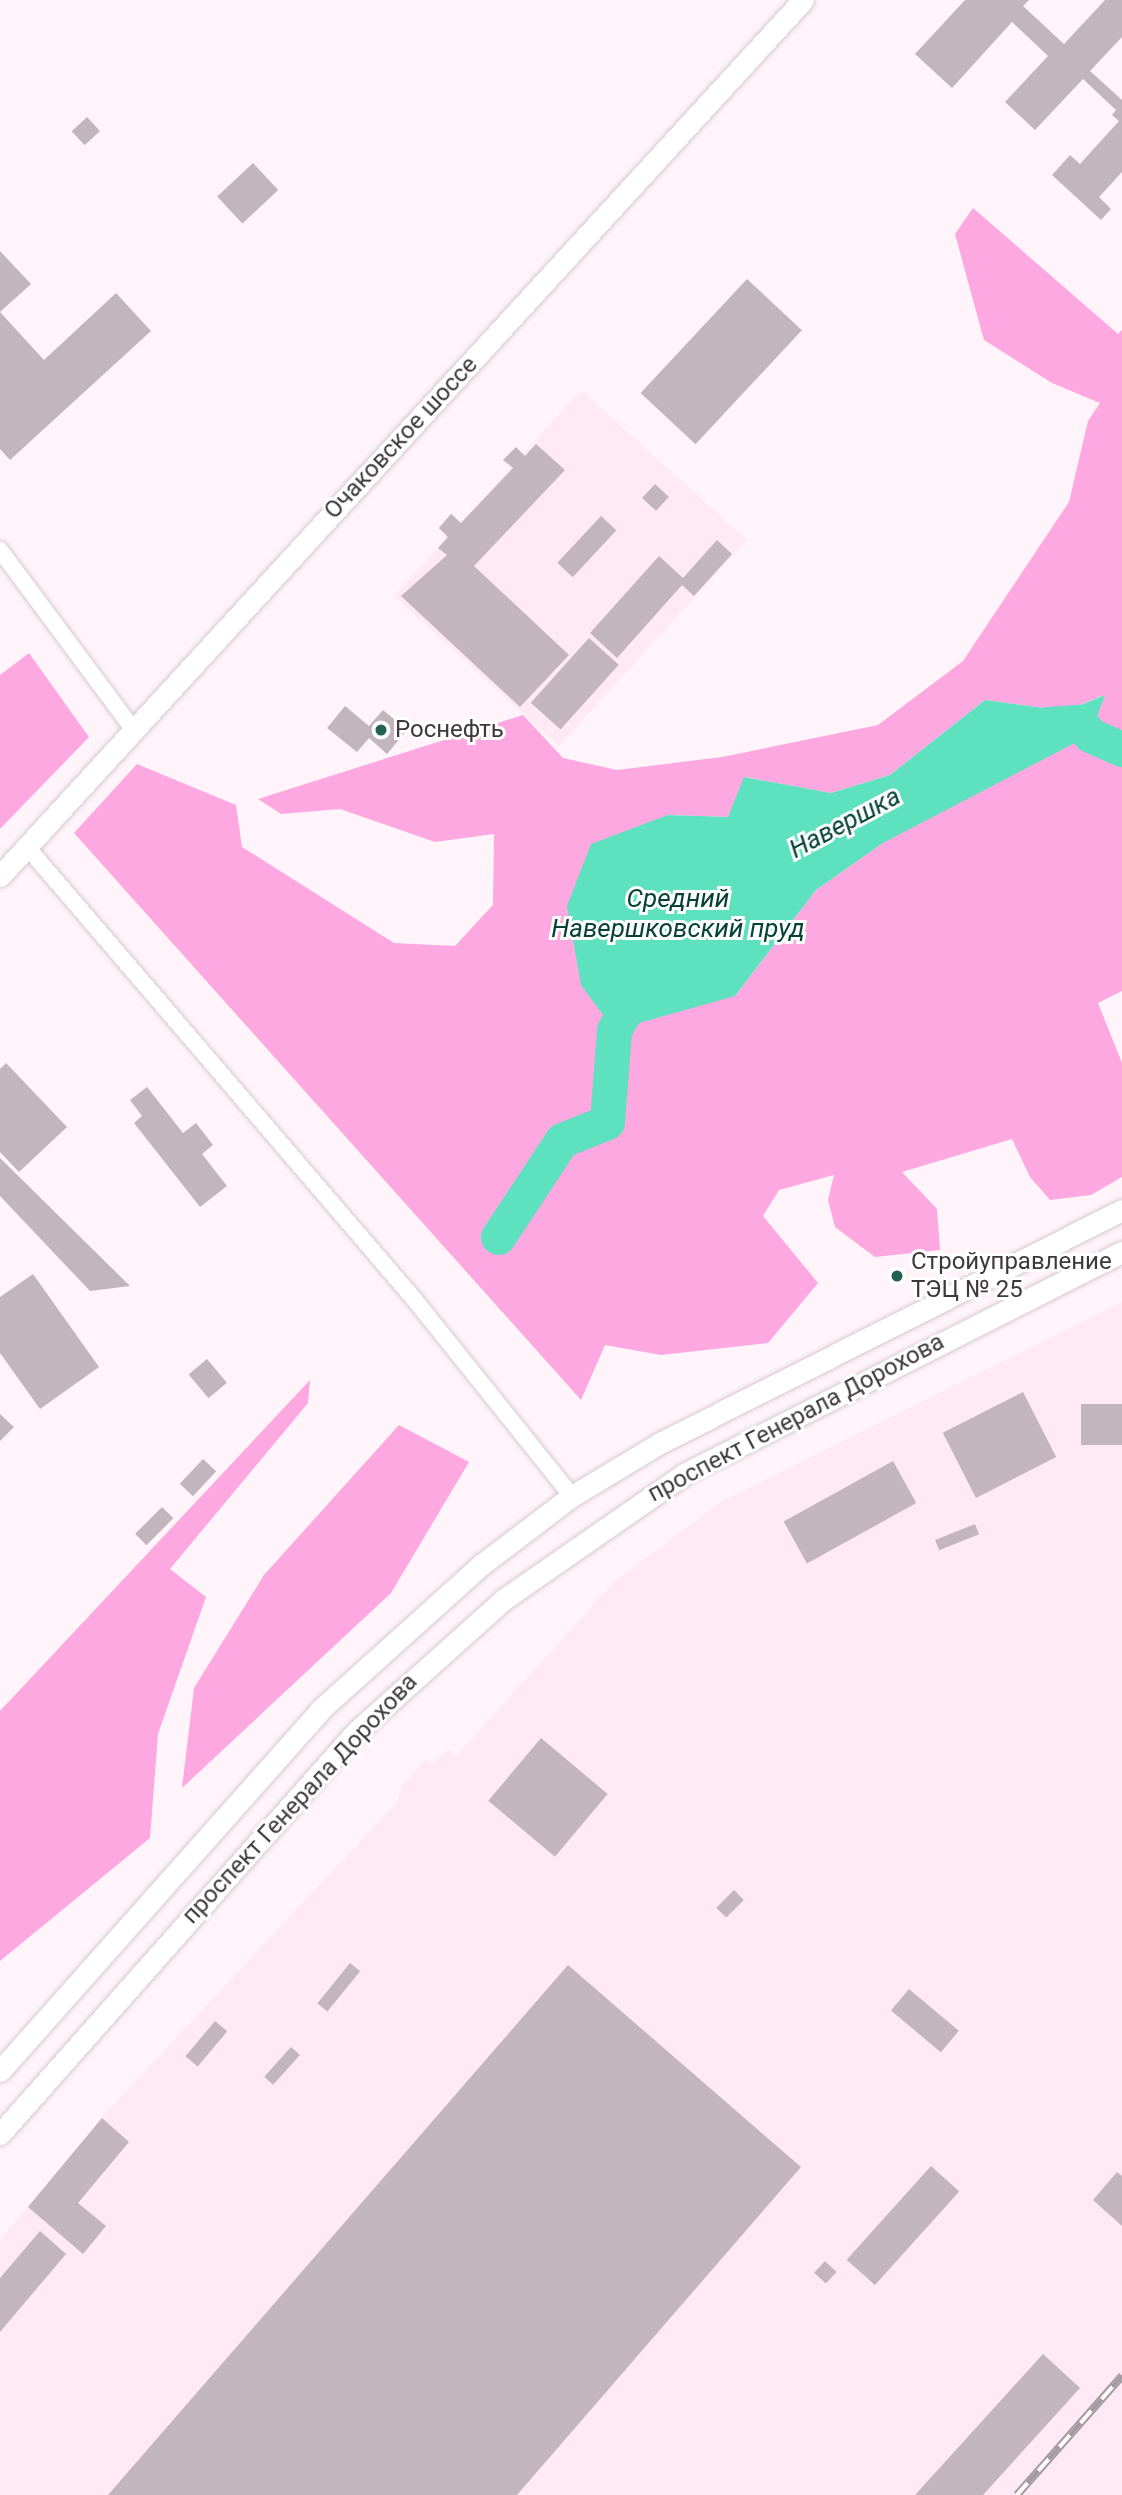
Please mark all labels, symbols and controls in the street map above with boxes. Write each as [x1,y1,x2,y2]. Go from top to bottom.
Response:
street label: Очаковское шоссе [318,351,484,525]
place label: Роснефть [395,716,504,744]
marker: Роснефть [373,722,389,738]
water label: Навершка [784,781,906,865]
water label: Средний Навершковский пруд [551,883,805,944]
place label: Стройуправление ТЭЦ № 25 [911,1248,1112,1304]
marker: Стройуправление ТЭЦ № 25 [889,1268,905,1284]
street label: проспект Генерала Дорохова [643,1328,949,1508]
street label: проспект Генерала Дорохова [177,1668,423,1930]

